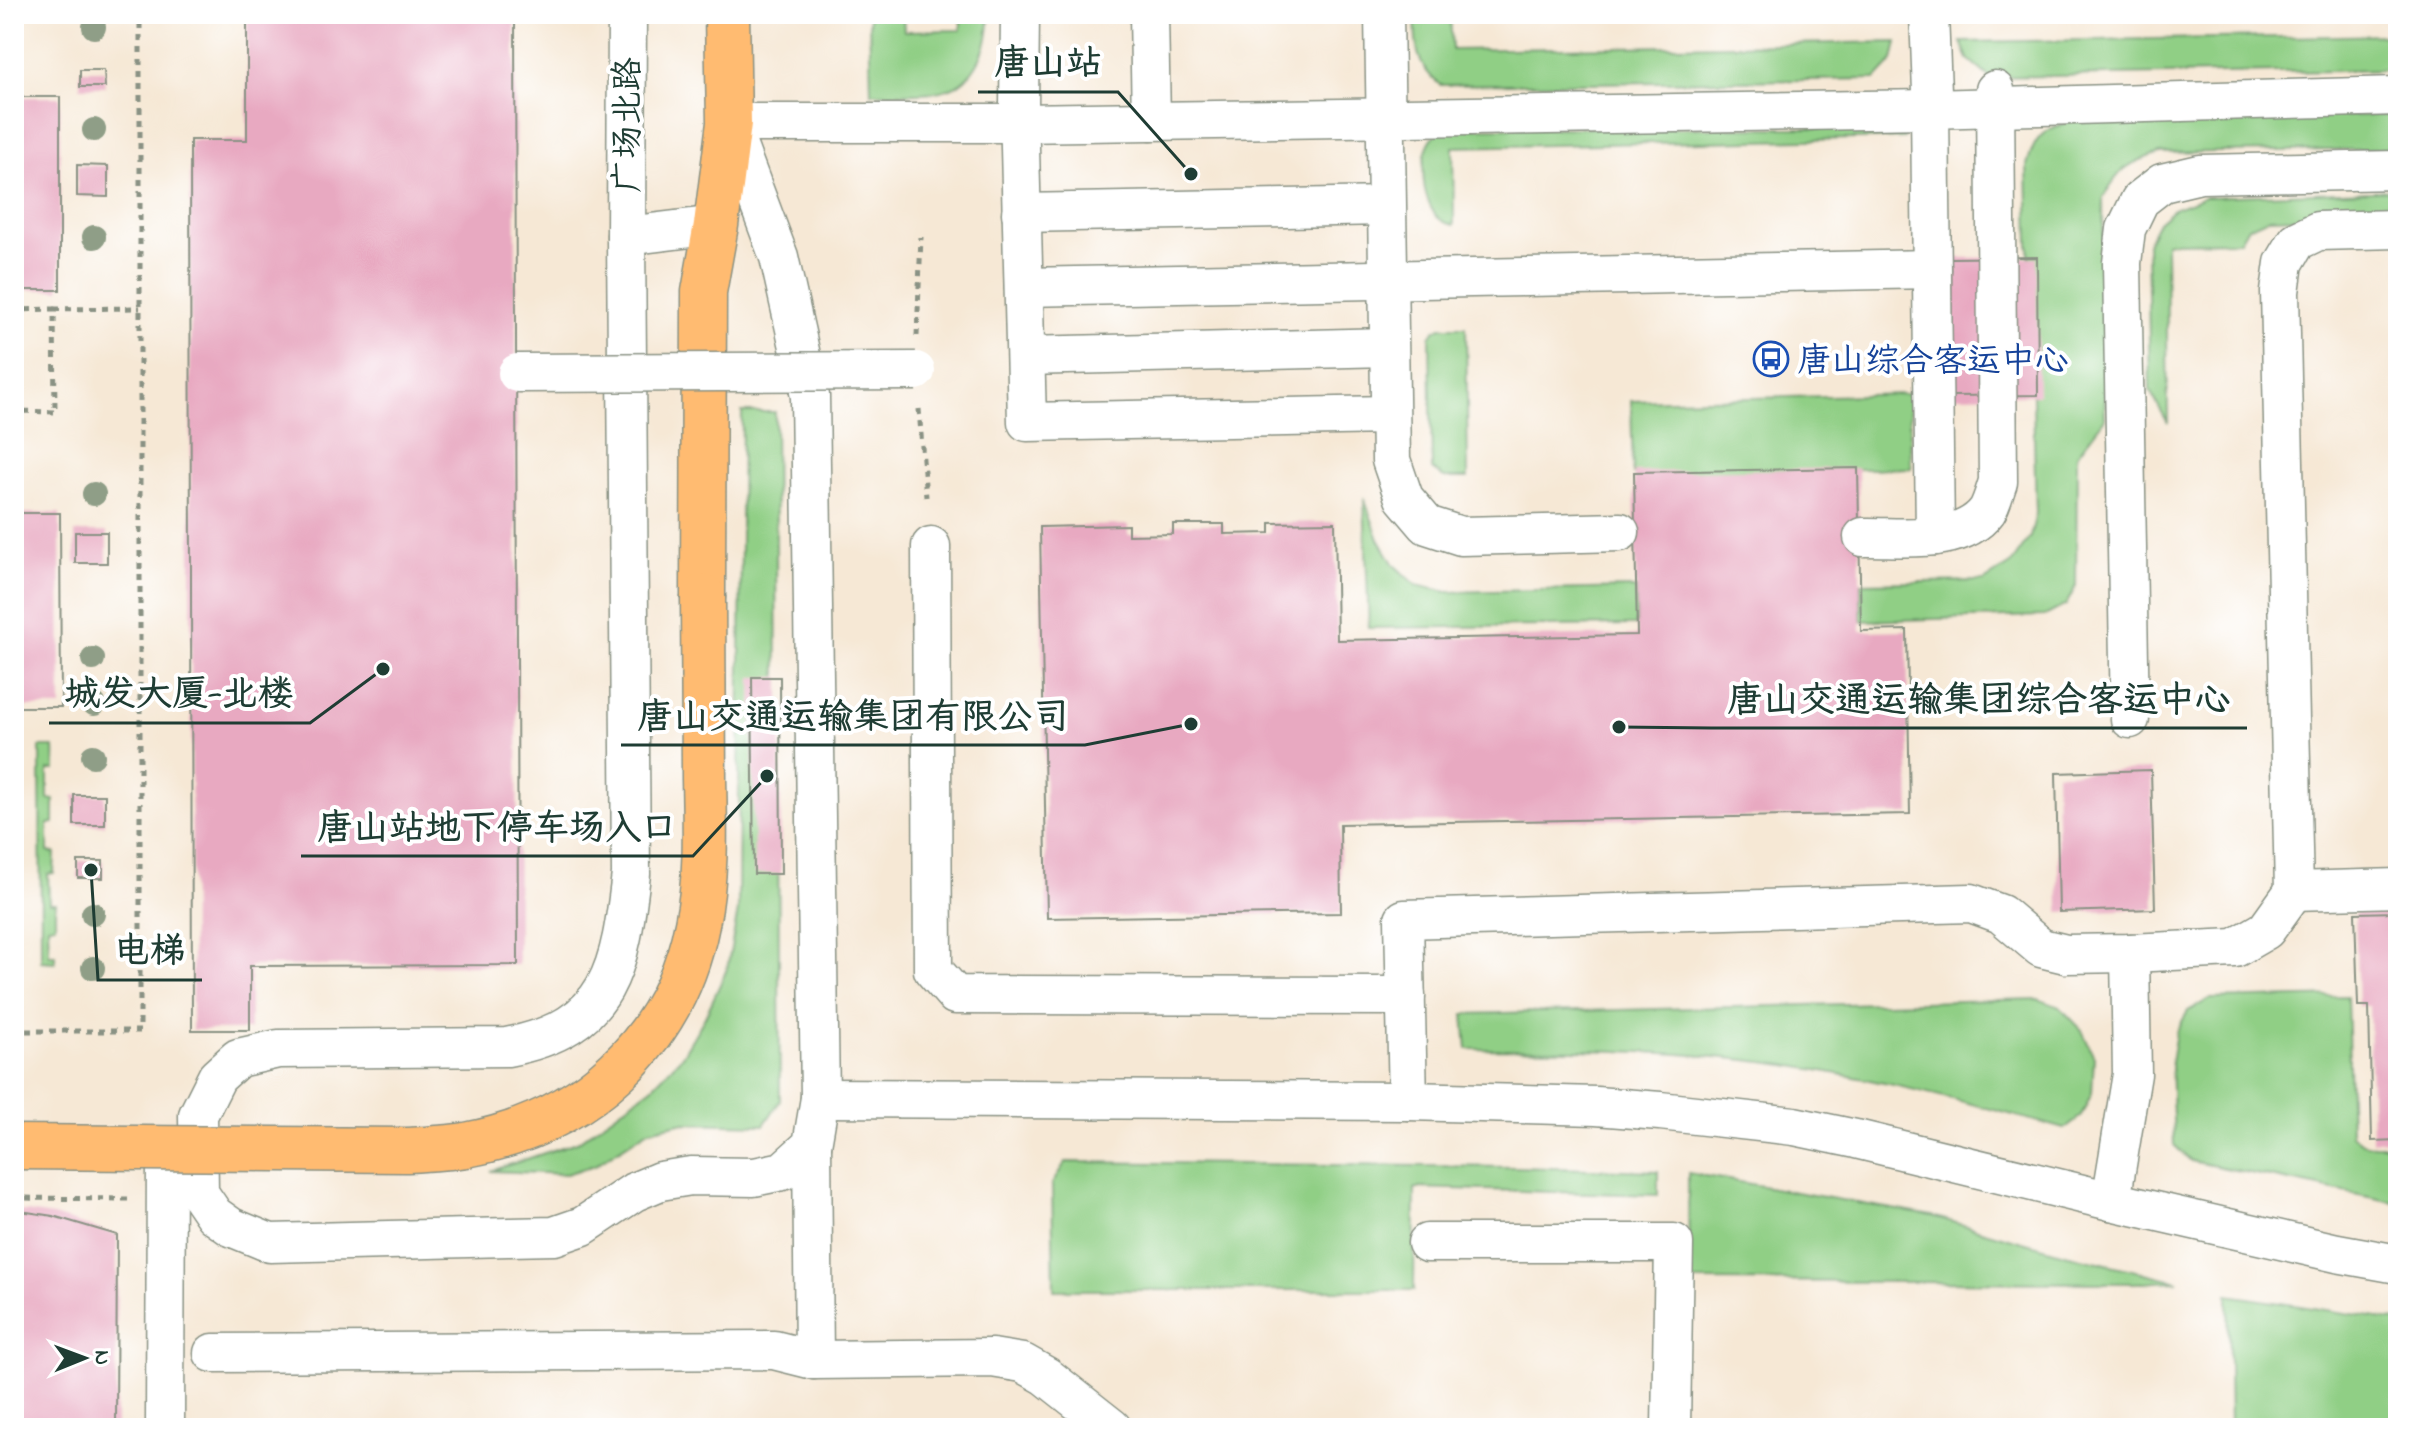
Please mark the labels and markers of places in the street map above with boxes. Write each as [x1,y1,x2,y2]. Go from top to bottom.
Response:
callout: 唐山站 [978,32,1118,92]
place label: 唐山综合客运中心 [1797,338,2069,388]
bus stop icon: 唐山综合客运中心 [1752,340,1790,378]
callout: 城发大厦-北楼 [49,663,310,723]
callout: 唐山交通运输集团综合客运中心 [1711,668,2247,728]
callout: 唐山交通运输集团有限公司 [621,685,1085,745]
callout: 唐山站地下停车场入口 [301,796,693,856]
callout: 电梯 [98,920,202,980]

